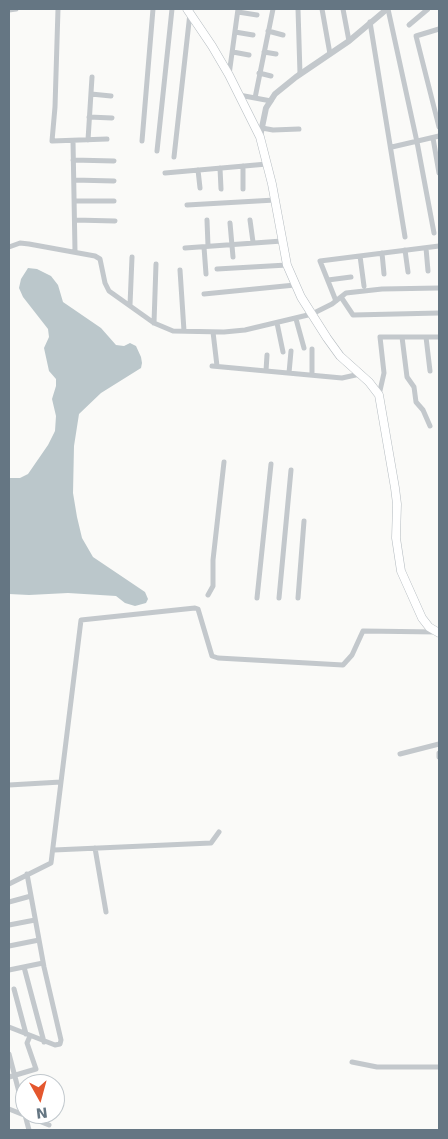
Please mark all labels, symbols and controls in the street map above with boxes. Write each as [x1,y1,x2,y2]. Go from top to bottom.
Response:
north arrow [15,1074,65,1124]
text: N [35,1104,48,1122]

